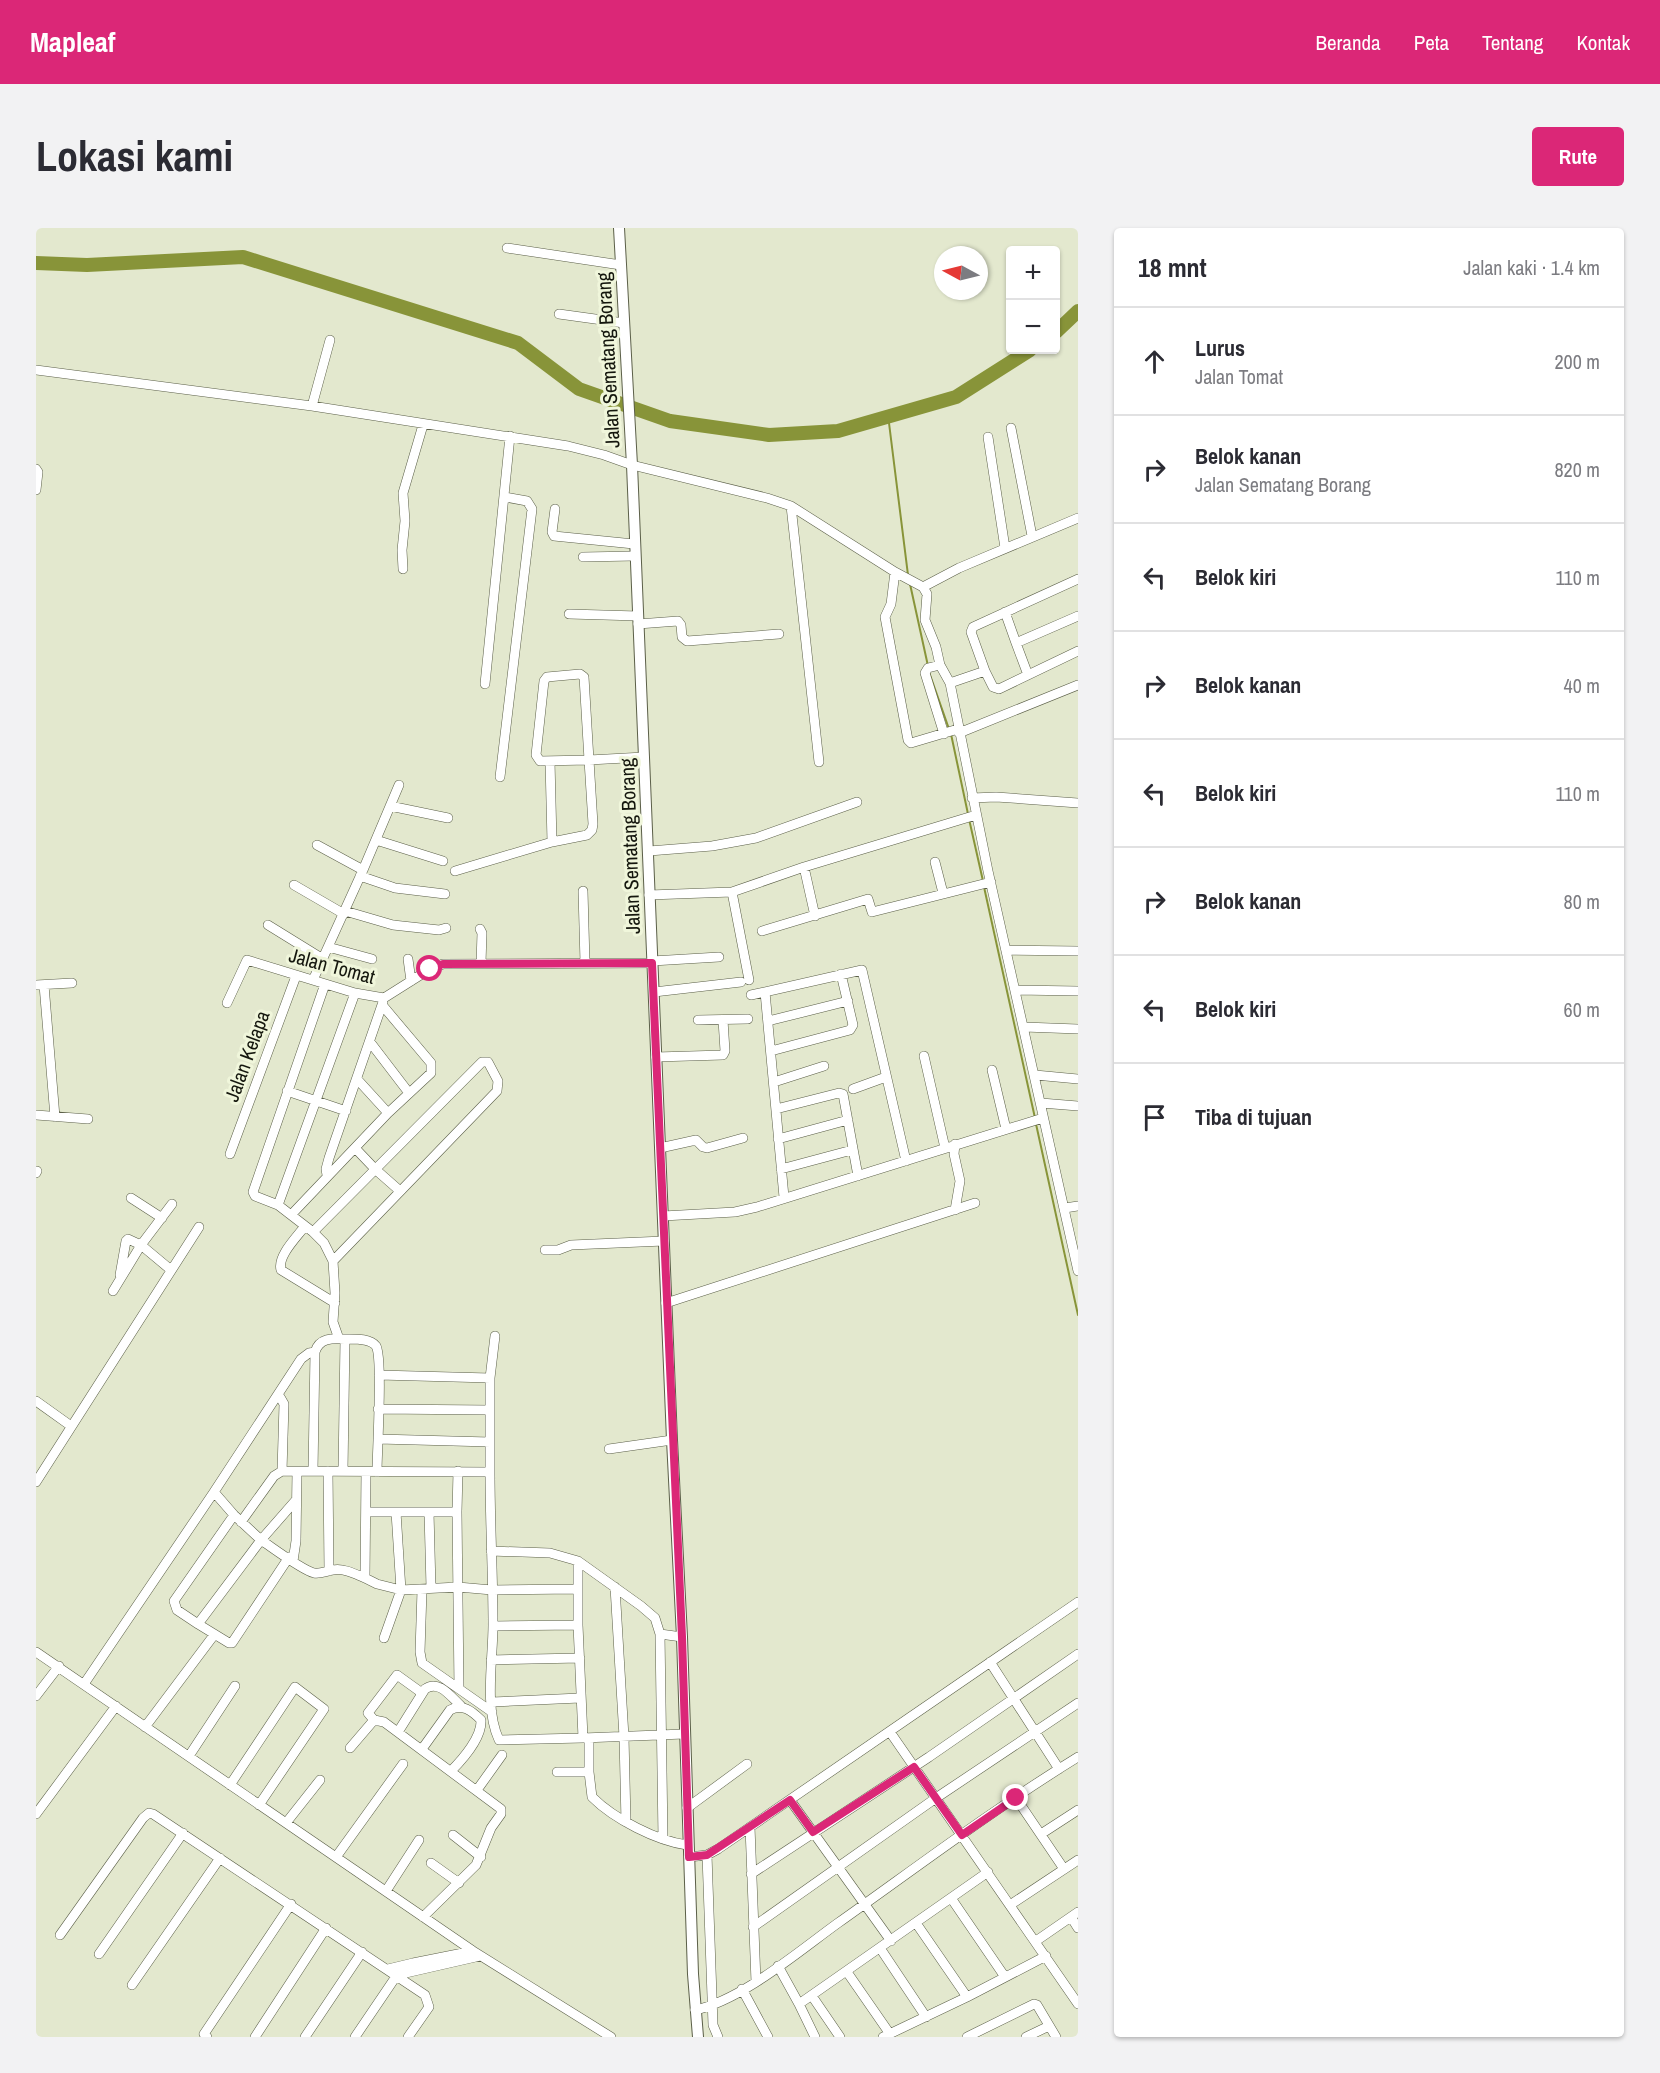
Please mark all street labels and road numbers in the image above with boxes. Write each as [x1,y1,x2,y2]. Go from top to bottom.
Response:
street label: Jalan Sematang Borang [589,271,626,449]
street label: Jalan Sematang Borang [613,758,646,934]
street label: Jalan Tomat [286,941,379,990]
street label: Jalan Kelapa [218,1007,275,1105]

